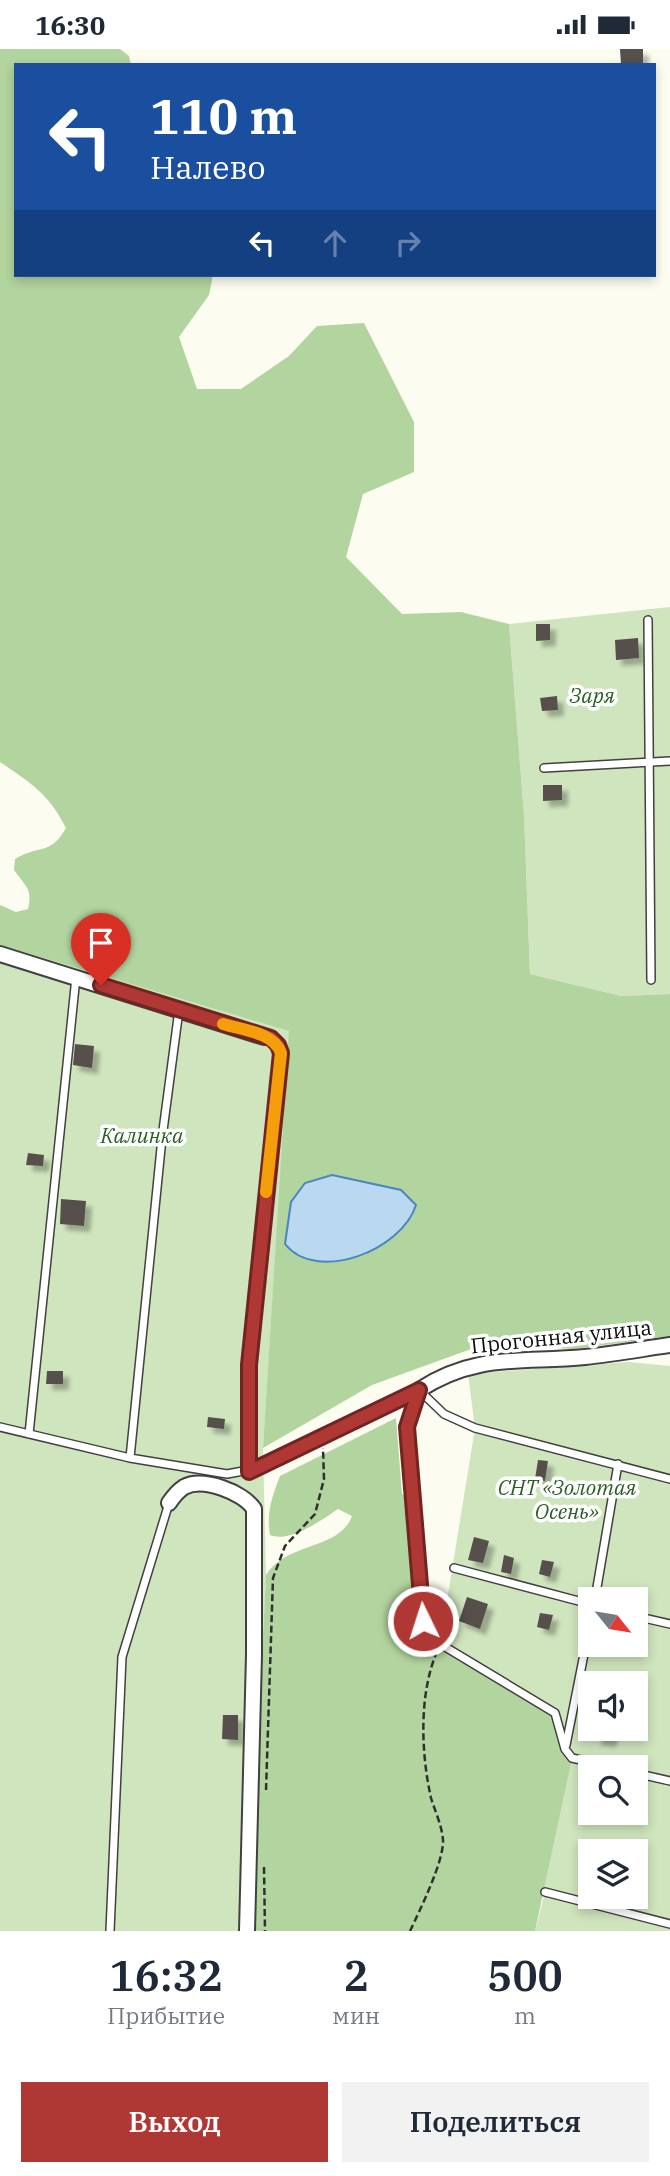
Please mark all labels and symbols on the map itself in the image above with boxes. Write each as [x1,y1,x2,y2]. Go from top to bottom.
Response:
park label: Заря [569,681,615,709]
pin [71,913,131,985]
park label: Калинка [100,1121,184,1149]
street label: Прогонная улица [469,1313,653,1359]
park label: СНТ «Золотая Осень» [498,1473,636,1525]
position arrow [386,1584,460,1658]
north arrow [578,1587,648,1657]

